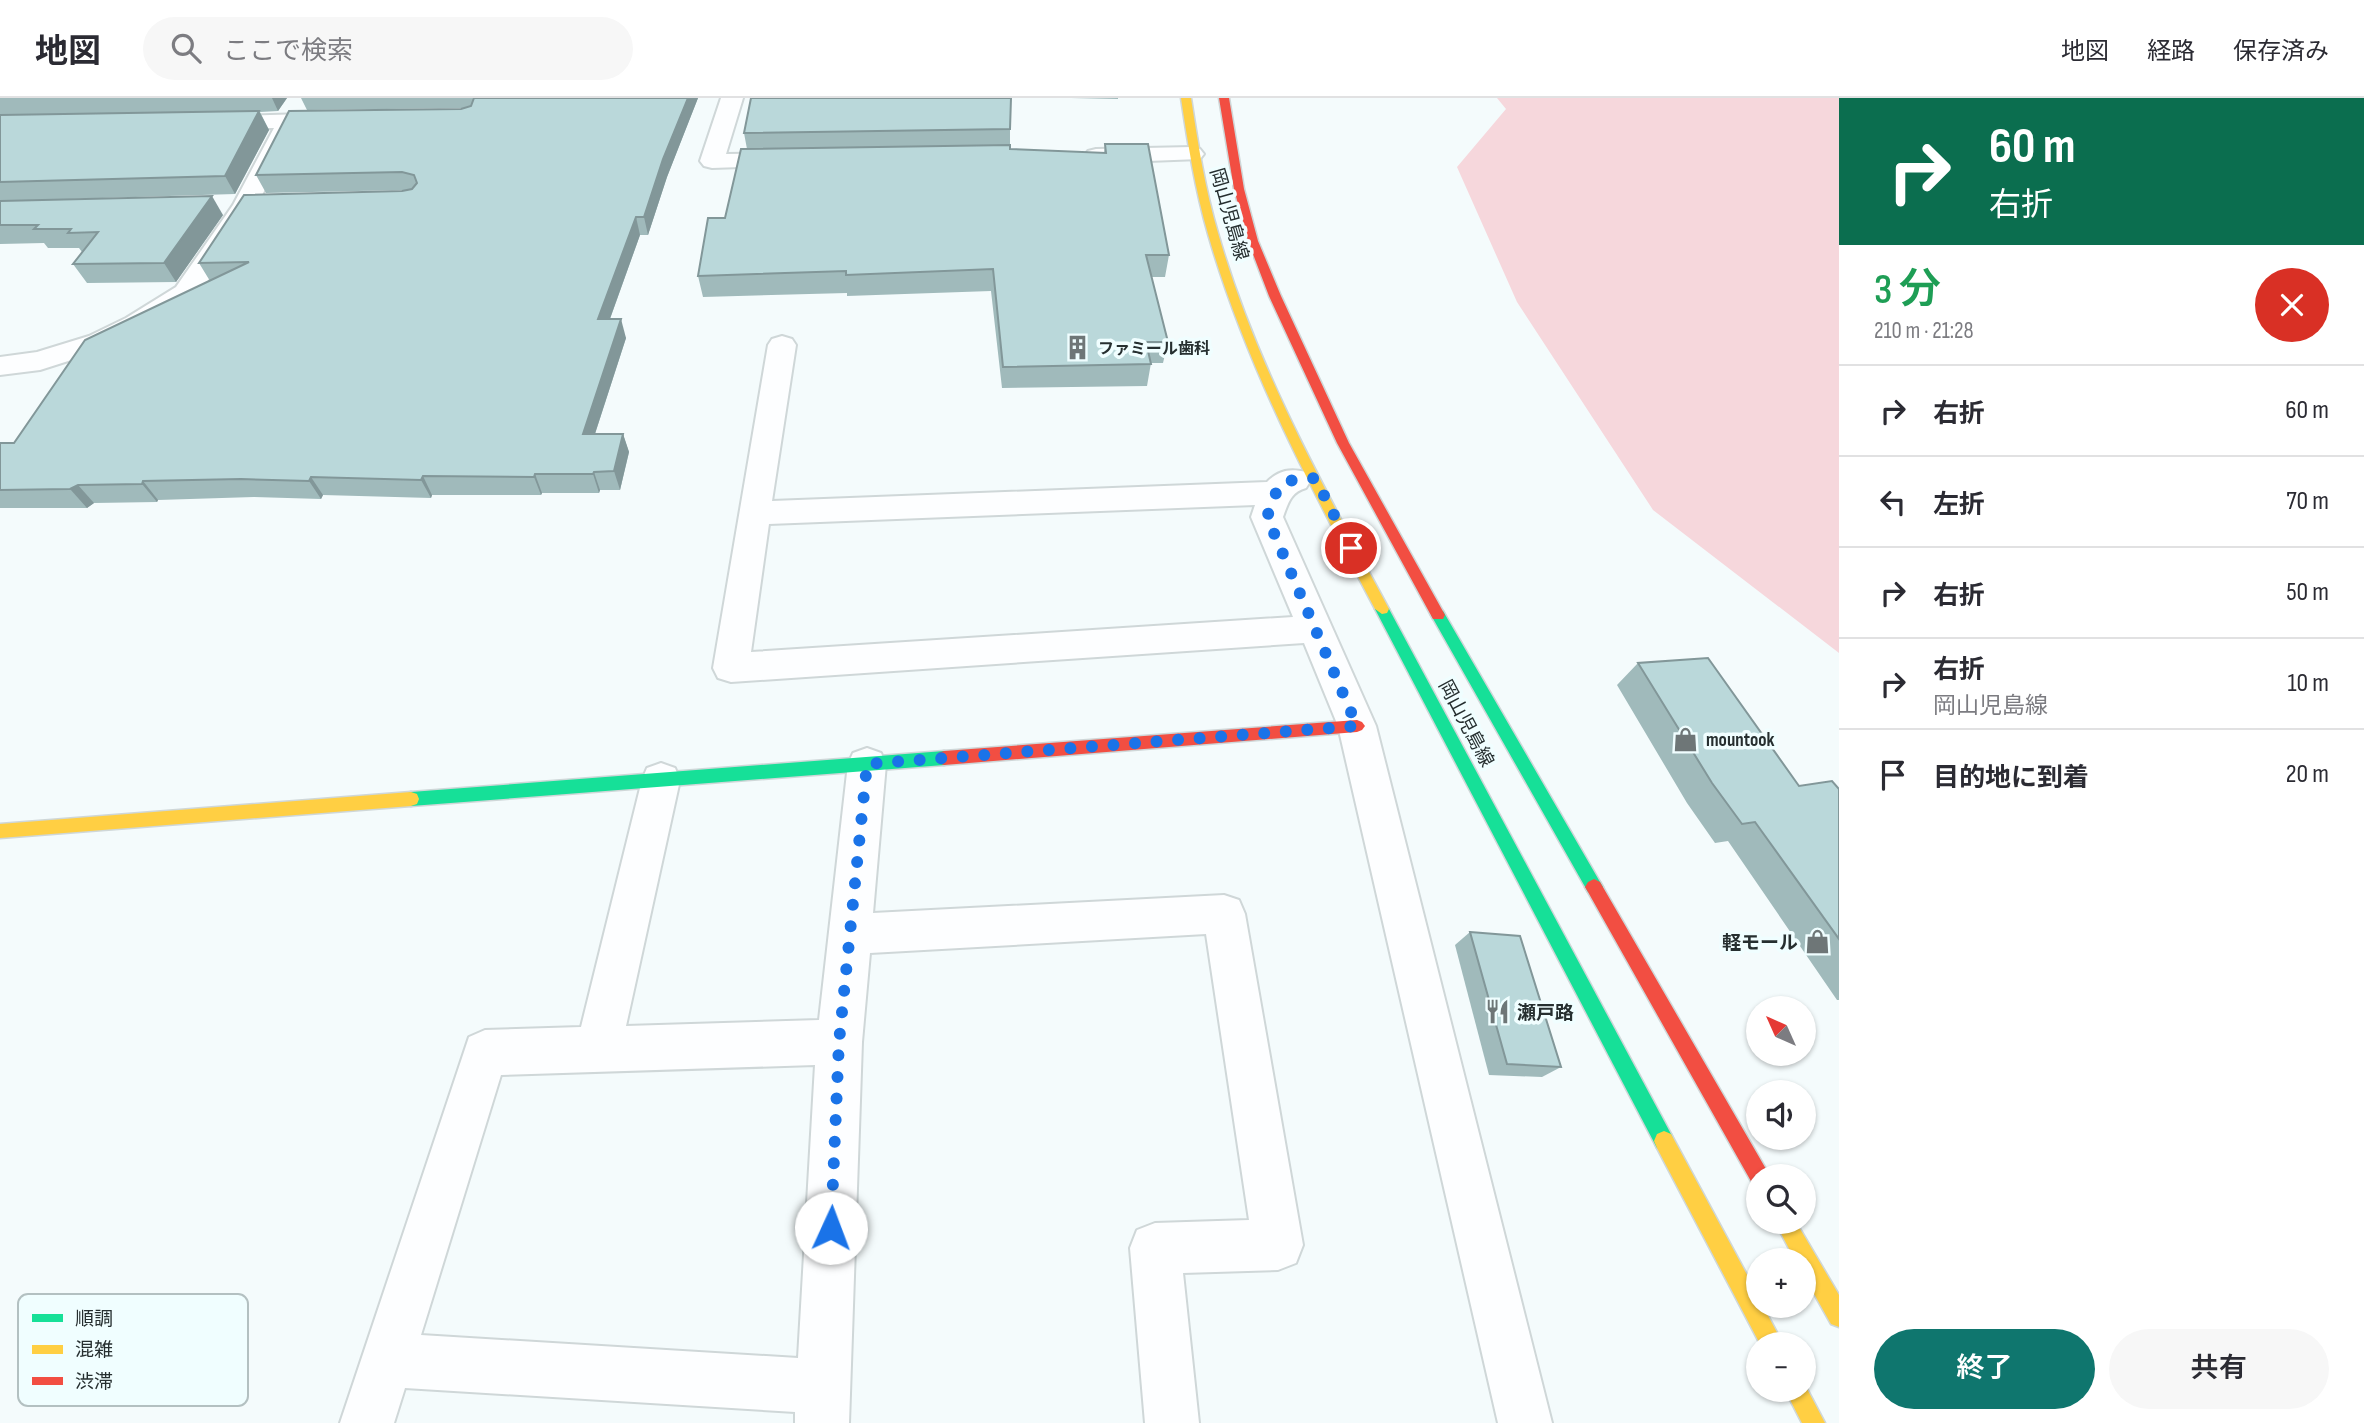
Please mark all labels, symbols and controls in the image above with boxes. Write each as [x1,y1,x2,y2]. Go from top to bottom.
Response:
search box [143,17,633,80]
icon: search [167,29,205,67]
text: 地図 [35,32,101,72]
text: ここで検索 [223,36,353,67]
text: 地図 [2061,37,2109,66]
text: 経路 [2147,37,2195,66]
text: 保存済み [2233,37,2329,66]
text: 60 m [1989,118,2076,177]
icon: right [1874,126,1965,217]
street label: 岡山児島線 [1204,166,1253,263]
text: 右折 [1989,186,2053,225]
text: 3 分 [1874,265,1941,316]
button: close [2255,268,2329,342]
text: 210 m · 21:28 [1874,317,1974,345]
building icon: ファミール歯科 [1064,334,1092,362]
place label: ファミール歯科 [1098,340,1210,359]
icon: right [1874,392,1912,430]
text: 60 m [2285,395,2329,426]
text: 右折 [1933,399,1985,430]
icon: left [1874,483,1912,521]
text: 70 m [2286,486,2329,517]
text: 左折 [1933,490,1985,521]
pin [1321,518,1381,578]
icon: arrive [1332,529,1370,567]
icon: right [1874,574,1912,612]
text: 50 m [2286,577,2329,608]
text: 右折 [1933,581,1985,612]
text: 右折 [1933,655,1985,686]
icon: right [1874,665,1912,703]
text: 10 m [2287,668,2329,699]
street label: 岡山児島線 [1433,676,1498,771]
text: 岡山児島線 [1933,692,2048,720]
shop icon: mountook [1672,725,1700,753]
place label: mountook [1706,729,1775,752]
icon: arrive [1874,756,1912,794]
text: 20 m [2286,759,2329,790]
text: 目的地に到着 [1933,763,2089,794]
shop icon: 軽モール [1804,928,1832,956]
place label: 軽モール [1722,932,1798,955]
north arrow [1746,996,1816,1066]
map controls [1746,996,1816,1402]
restaurant icon: 瀬戸路 [1483,998,1511,1026]
place label: 瀬戸路 [1517,1002,1574,1025]
button: sound [1746,1080,1816,1150]
button: search [1746,1164,1816,1234]
position arrow [794,1191,868,1265]
button: + [1746,1248,1816,1318]
legend [18,1294,248,1406]
text: 順調 [75,1308,113,1331]
button: 終了 [1874,1329,2095,1409]
button: 共有 [2109,1329,2329,1409]
button: − [1746,1332,1816,1402]
text: 混雑 [75,1339,113,1362]
text: 渋滞 [75,1371,113,1394]

